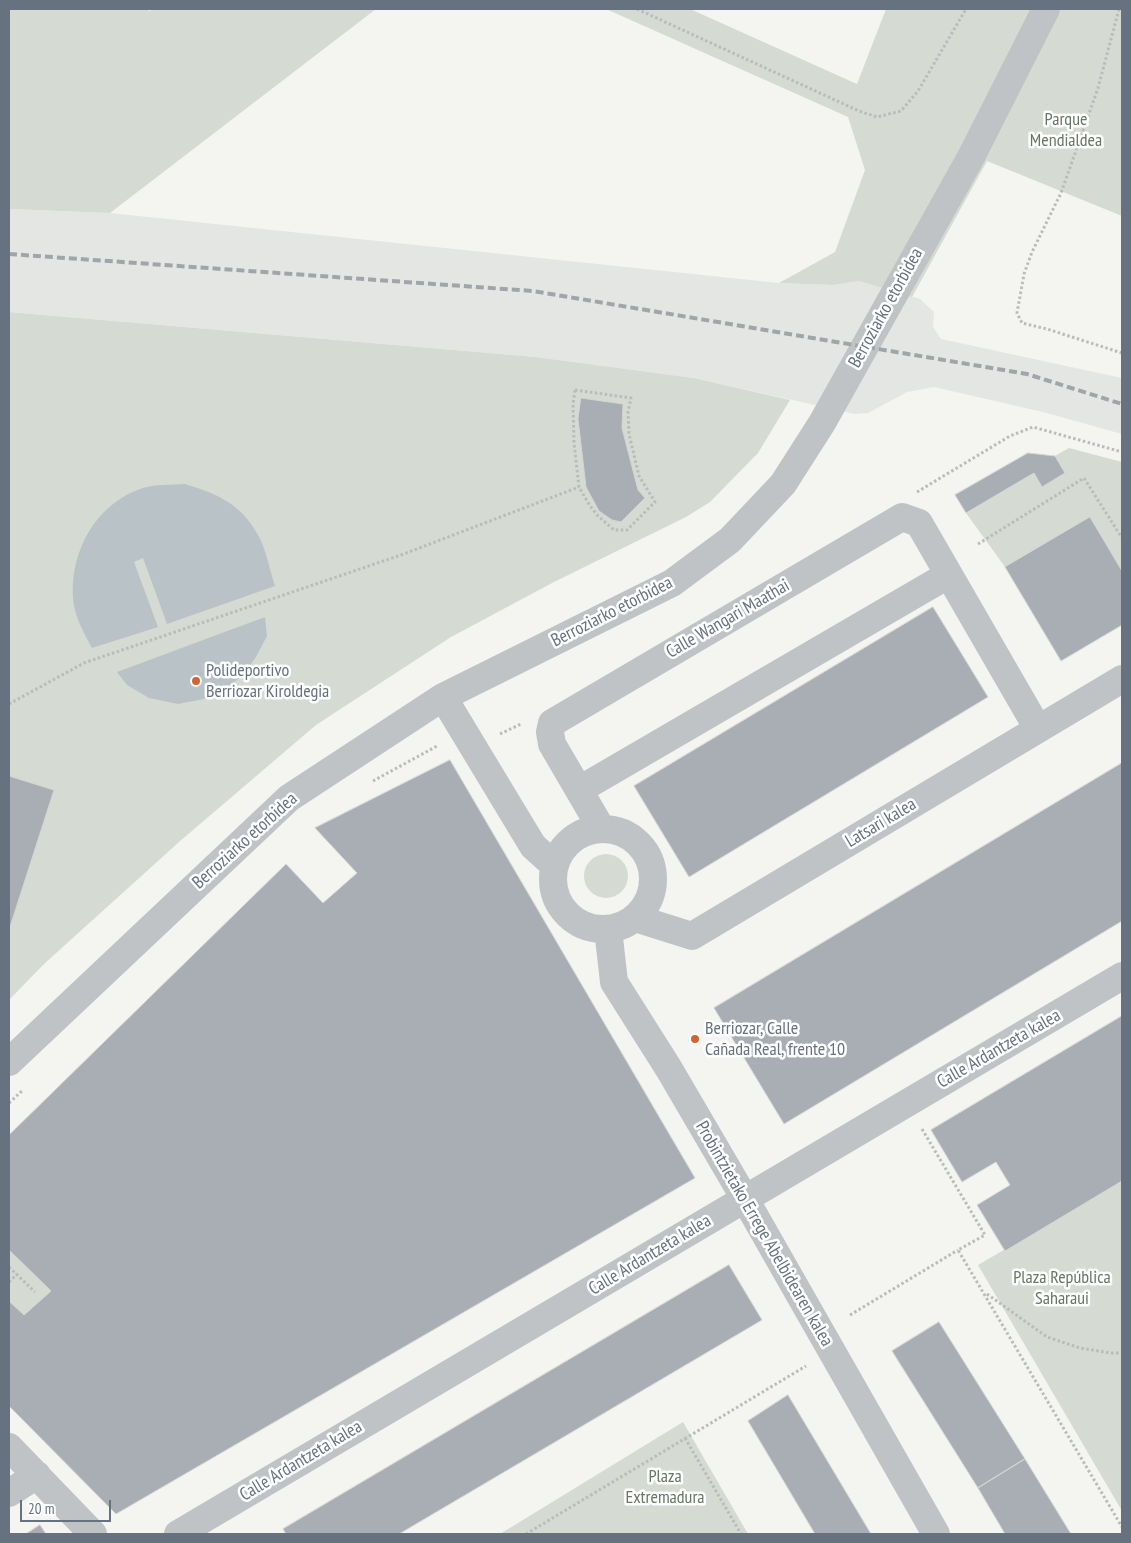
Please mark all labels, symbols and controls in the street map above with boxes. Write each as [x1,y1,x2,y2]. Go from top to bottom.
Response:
park label: Parque Mendialdea [1030,109,1102,152]
street label: Berroziarko etorbidea [844,244,928,372]
street label: Berroziarko etorbidea [548,572,676,652]
street label: Calle Wangari Maathai [662,575,794,663]
place label: Polideportivo Berriozar Kiroldegia [206,660,329,702]
marker: Polideportivo Berriozar Kiroldegia [190,675,202,687]
street label: Berroziarko etorbidea [188,788,302,894]
street label: Latsari kalea [842,794,920,852]
street label: Calle Ardantzeta kalea [933,1005,1065,1093]
place label: Berriozar, Calle Cañada Real, frente 10 [705,1018,845,1060]
marker: Berriozar, Calle Cañada Real, frente 10 [689,1033,701,1045]
street label: Probintzietako Errege Abelbidearen kalea [691,1118,837,1350]
street label: Calle Ardantzeta kalea [585,1210,715,1300]
park label: Plaza República Saharaui [1013,1267,1111,1310]
street label: Calle Ardantzeta kalea [236,1416,366,1506]
park label: Plaza Extremadura [625,1466,705,1508]
scale bar [22,1490,114,1522]
text: 20 m [28,1499,54,1518]

